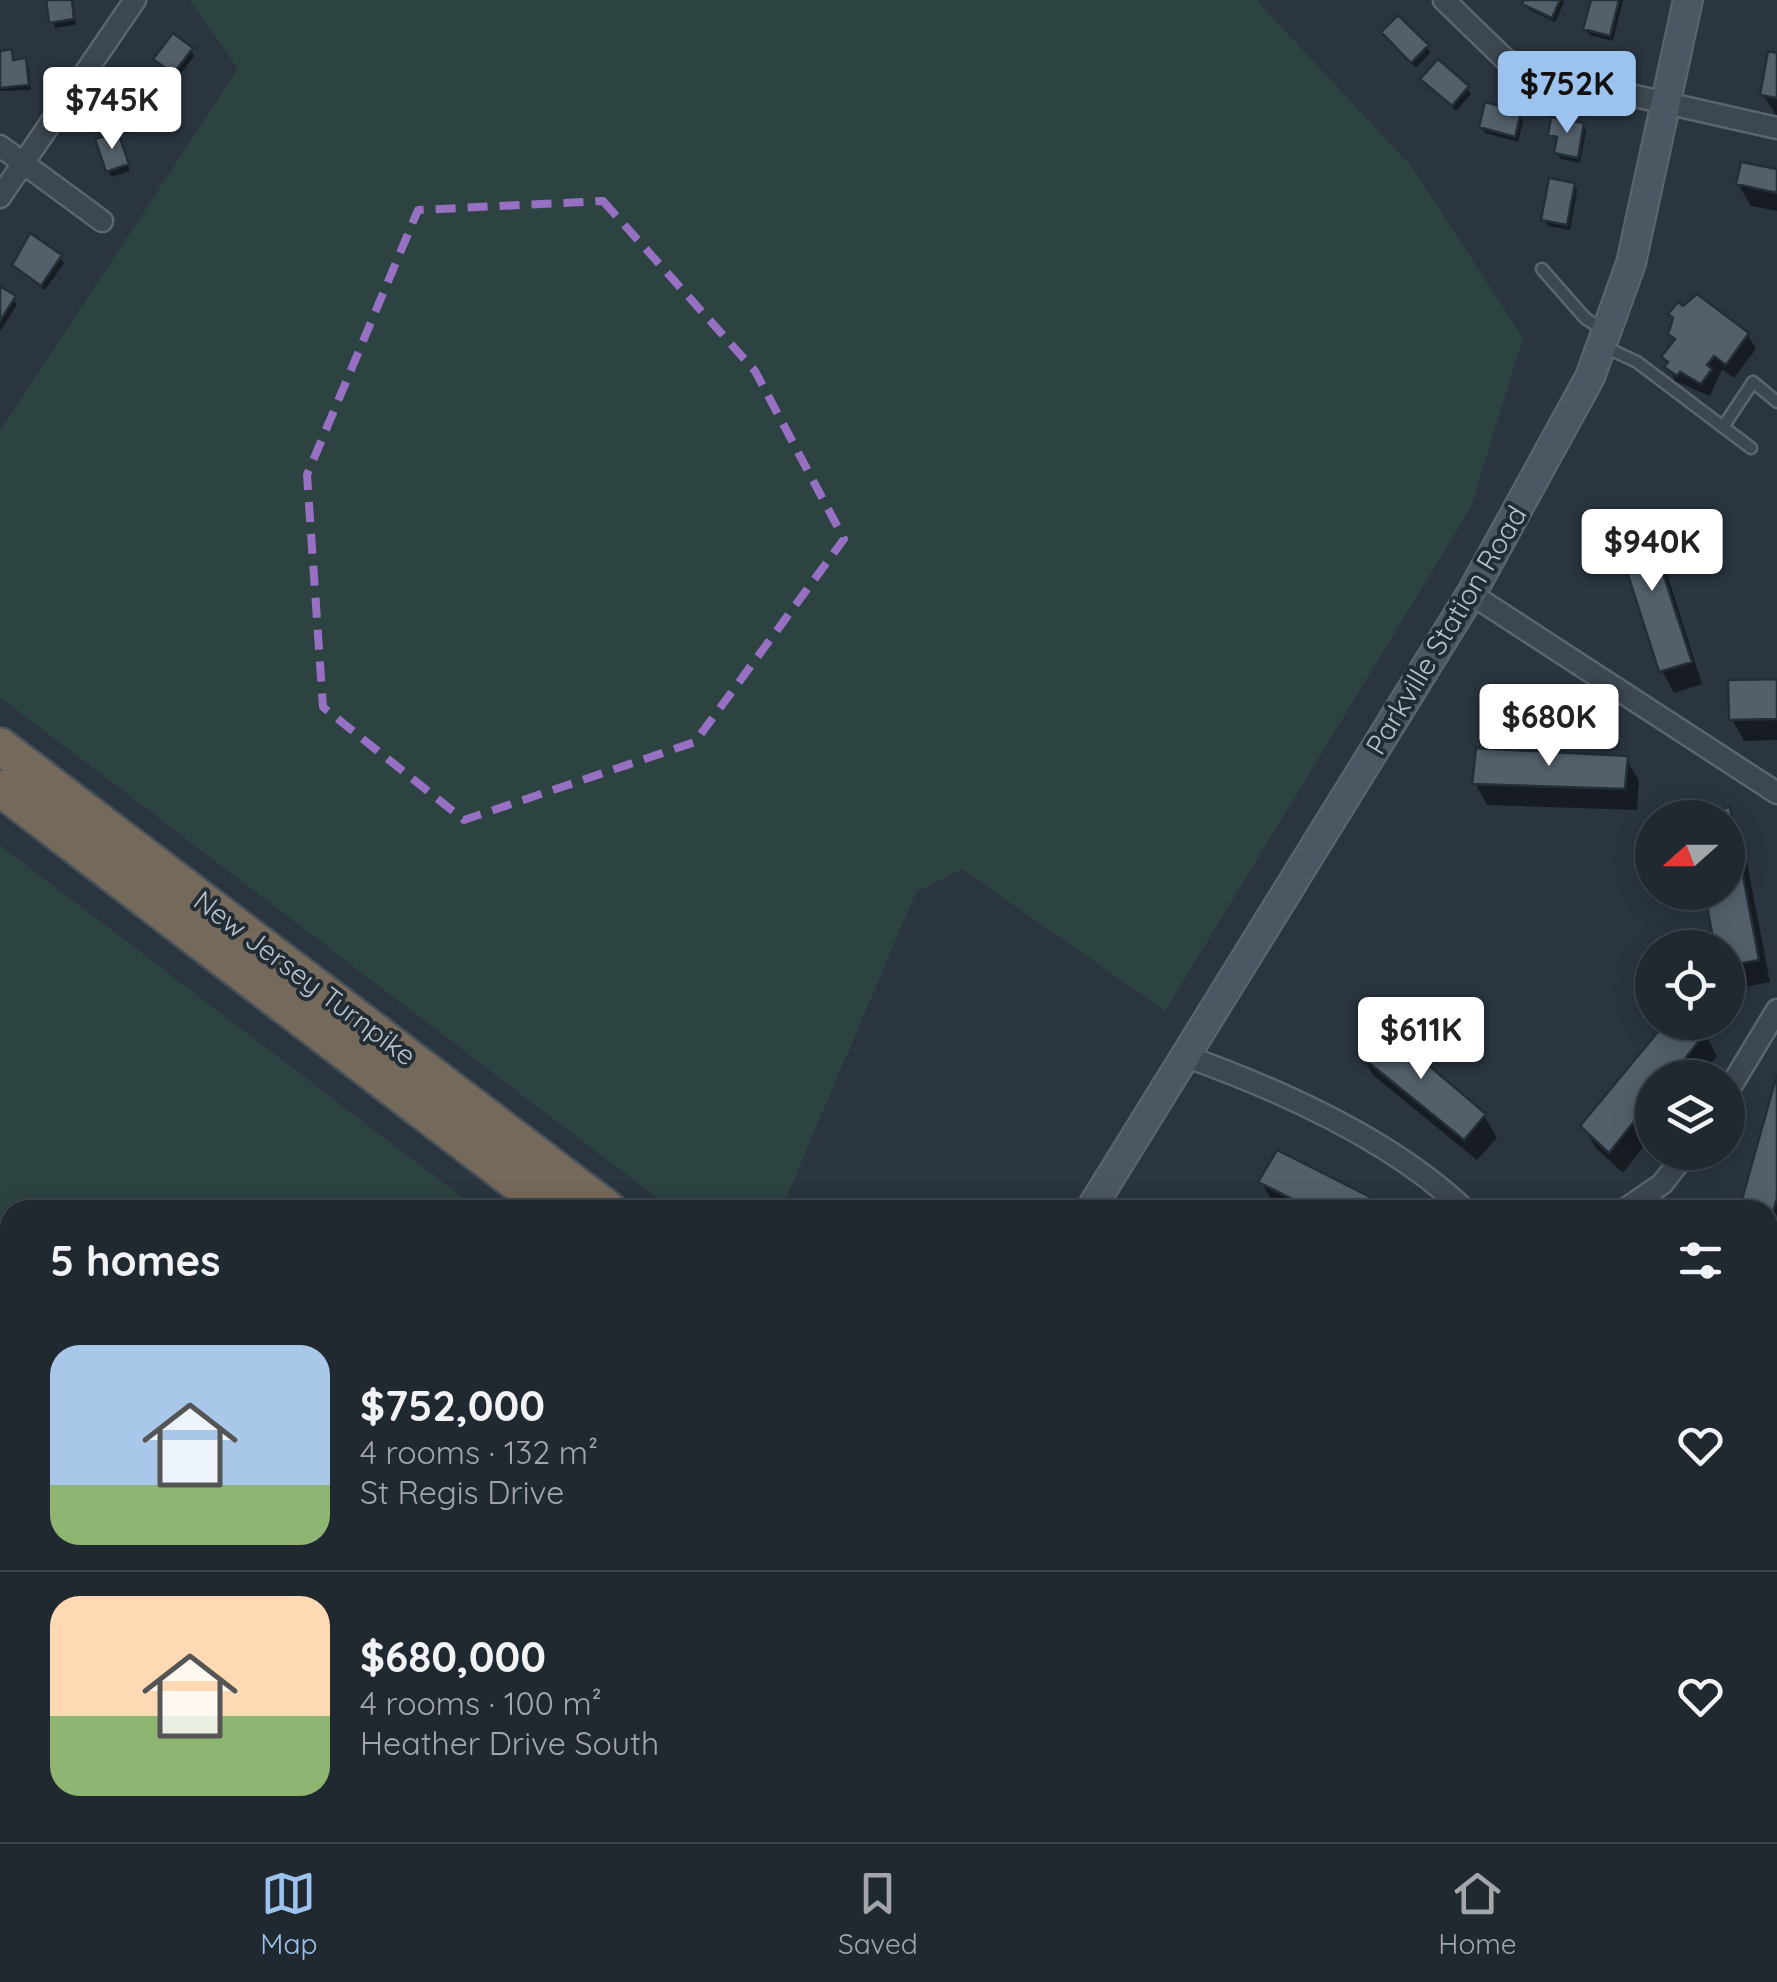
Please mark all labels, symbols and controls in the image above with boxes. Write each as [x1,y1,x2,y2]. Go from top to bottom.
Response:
pin: $752K [1497,51,1637,136]
text: $752K [1520,63,1614,103]
pin: $745K [42,67,182,152]
text: $745K [65,79,159,119]
street label: Parkville Station Road [1357,499,1534,760]
pin: $940K [1582,509,1722,594]
text: $940K [1604,521,1700,561]
pin: $680K [1479,684,1619,769]
text: $680K [1502,696,1596,736]
north arrow [1635,800,1745,910]
map controls [1635,800,1745,1170]
street label: New Jersey Turnpike [187,883,423,1073]
button: locate [1635,930,1745,1040]
pin: $611K [1351,997,1491,1082]
text: $611K [1380,1009,1462,1049]
button: layers [1635,1060,1745,1170]
icon: filters [1673,1233,1728,1288]
text: 5 homes [50,1234,221,1287]
text: $752,000 [360,1379,545,1432]
icon: home [130,1385,250,1505]
icon: heart [1673,1418,1728,1473]
text: 4 rooms · 132 m² [360,1432,598,1472]
text: St Regis Drive [360,1472,564,1512]
text: $680,000 [360,1630,546,1683]
icon: home [130,1636,250,1756]
icon: heart [1673,1669,1728,1724]
text: 4 rooms · 100 m² [360,1683,602,1723]
text: Heather Drive South [360,1723,659,1763]
tab: Map [260,1866,317,1961]
tab: Saved [838,1866,918,1961]
tab: Home [1438,1866,1517,1961]

